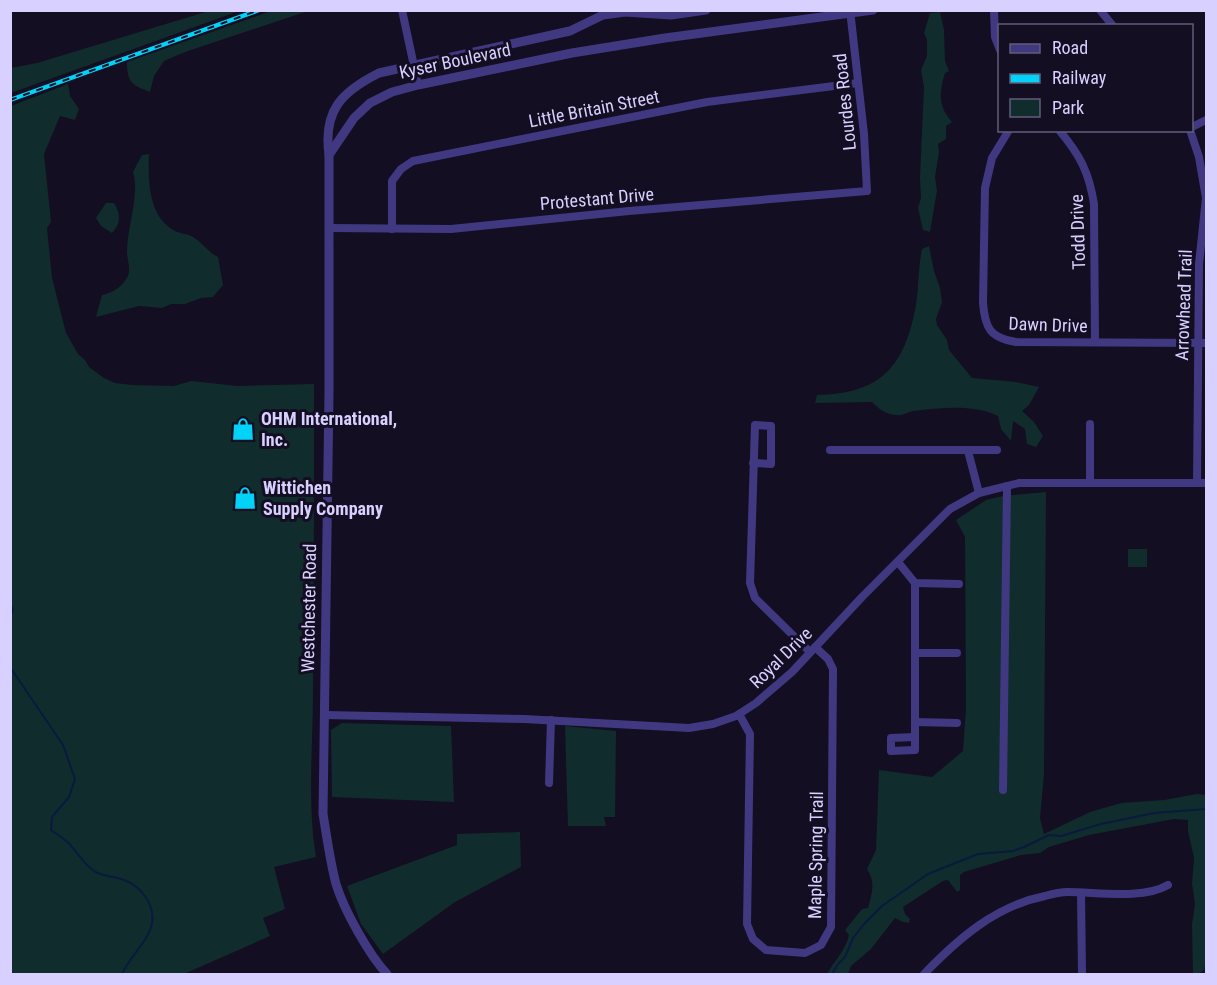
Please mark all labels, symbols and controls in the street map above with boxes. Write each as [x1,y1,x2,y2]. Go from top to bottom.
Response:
legend [998,24,1193,132]
text: Road [1052,37,1088,58]
street label: Kyser Boulevard [397,38,513,83]
street label: Lourdes Road [829,52,860,152]
text: Railway [1052,67,1107,88]
street label: Little Britain Street [527,86,661,131]
text: Park [1052,97,1084,118]
street label: Protestant Drive [539,183,655,214]
street label: Todd Drive [1066,194,1089,270]
street label: Arrowhead Trail [1171,249,1196,361]
street label: Dawn Drive [1008,313,1088,336]
place label: OHM International, Inc. [261,408,397,450]
shop icon: OHM International, Inc. [230,416,256,442]
place label: Wittichen Supply Company [263,477,383,519]
shop icon: Wittichen Supply Company [232,485,258,511]
street label: Westchester Road [297,544,320,672]
street label: Royal Drive [745,623,816,693]
street label: Maple Spring Trail [804,791,827,919]

